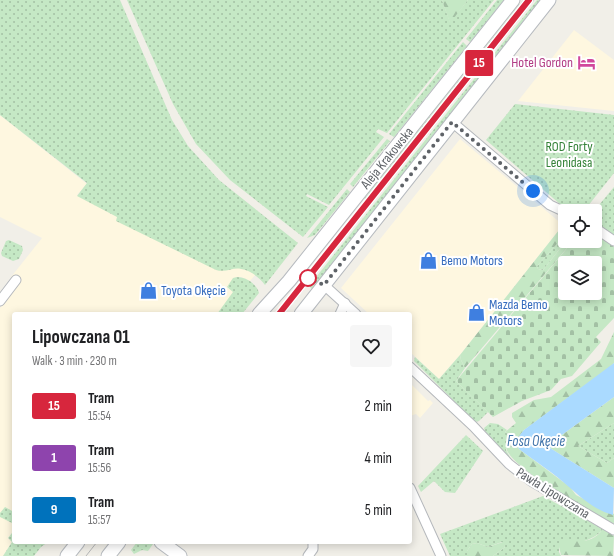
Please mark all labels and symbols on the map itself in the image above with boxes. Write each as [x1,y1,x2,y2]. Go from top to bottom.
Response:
line badge: 15 [461,50,497,76]
hotel icon: Hotel Gordon [576,52,596,72]
place label: Hotel Gordon [511,54,573,71]
street label: Aleja Krakowska [356,124,417,193]
park label: ROD Forty Leonidasa [545,138,593,171]
your location [523,181,543,201]
shop icon: Bemo Motors [418,250,438,270]
place label: Bemo Motors [441,252,503,269]
unlabelled marker [299,269,317,287]
shop icon: Toyota Okęcie [138,280,158,300]
place label: Toyota Okęcie [161,282,226,299]
place label: Mazda Bemo Motors [489,296,548,329]
shop icon: Mazda Bemo Motors [466,302,486,322]
water label: Fosa Okęcie [507,432,565,451]
street label: Pawła Lipowczana [513,464,593,522]

